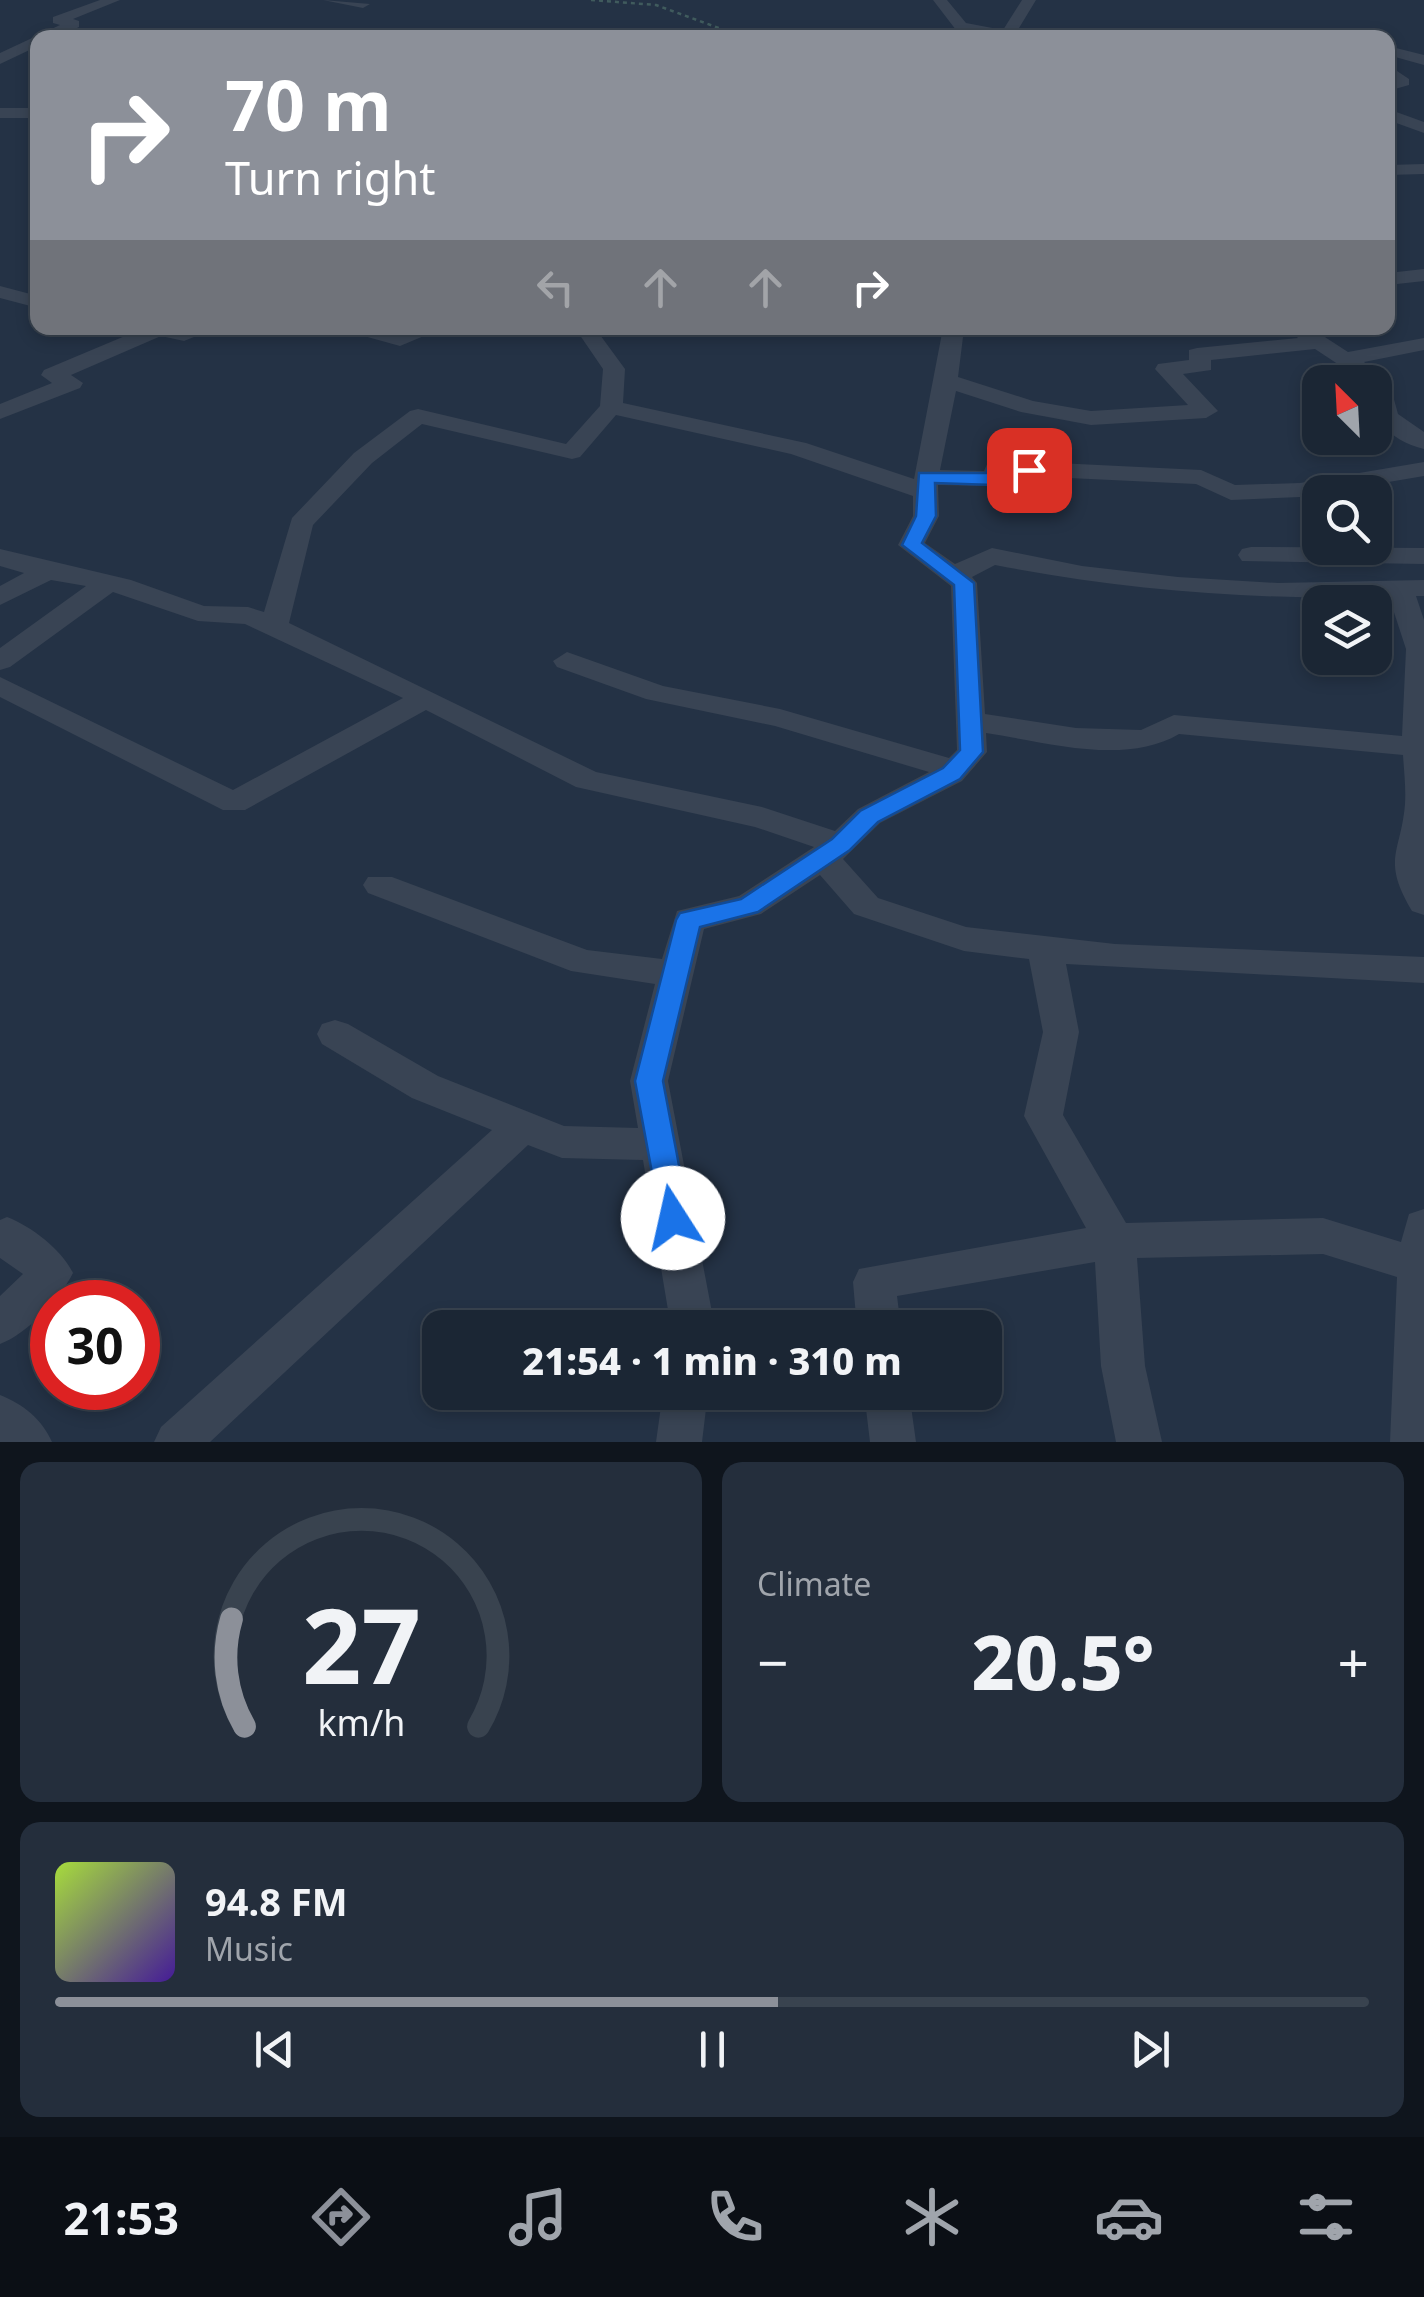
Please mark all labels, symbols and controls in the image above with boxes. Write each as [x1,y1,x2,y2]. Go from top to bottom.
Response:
text: 70 m [225,56,392,152]
icon: right [60,70,190,200]
text: Turn right [225,147,436,208]
icon: left [528,260,583,315]
icon: ahead [633,260,688,315]
icon: ahead [738,260,793,315]
icon: right [843,260,898,315]
north arrow [1302,365,1392,455]
map controls [1302,365,1392,675]
pin [987,428,1072,513]
icon: arrive [1002,443,1057,498]
button: search [1302,475,1392,565]
button: layers [1302,585,1392,675]
position arrow [621,1166,725,1270]
speed limit sign: 30 [30,1280,160,1410]
text: 21:54 · 1 min · 310 m [522,1334,902,1386]
text: Climate [757,1562,871,1605]
text: 27 [302,1573,420,1714]
text: 20.5° [971,1610,1155,1712]
text: − [757,1624,788,1699]
text: + [1338,1624,1369,1699]
text: km/h [317,1698,405,1746]
text: 94.8 FM [205,1875,347,1927]
text: Music [205,1927,293,1970]
icon: previous [247,2022,302,2077]
icon: pause [685,2022,740,2077]
icon: next [1123,2022,1178,2077]
icon: directions [306,2182,376,2252]
icon: music [503,2182,573,2252]
icon: phone [700,2182,770,2252]
icon: climate [897,2182,967,2252]
icon: car [1094,2182,1164,2252]
icon: filters [1291,2182,1361,2252]
text: 21:53 [63,2187,179,2248]

